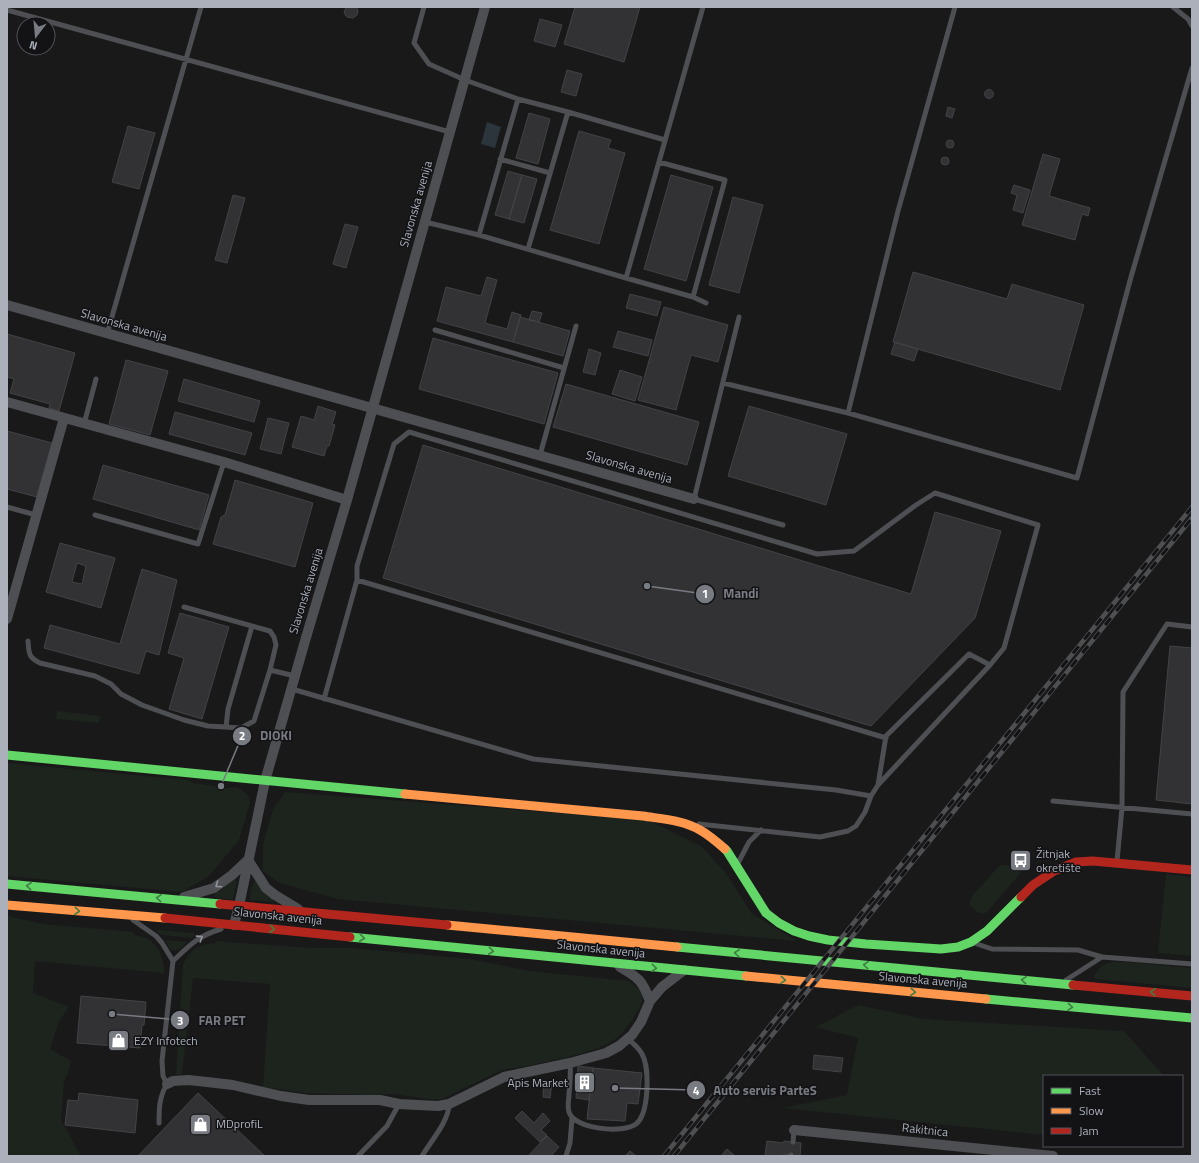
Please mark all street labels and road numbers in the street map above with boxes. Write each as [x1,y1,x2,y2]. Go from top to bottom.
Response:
street label: Slavonska avenija [394,158,437,249]
street label: Slavonska avenija [79,303,170,346]
street label: Slavonska avenija [584,445,675,488]
street label: Slavonska avenija [283,546,328,636]
street label: Slavonska avenija [233,901,323,930]
street label: Slavonska avenija [556,934,646,963]
street label: Slavonska avenija [878,966,968,993]
street label: Rakitnica [901,1118,949,1141]

